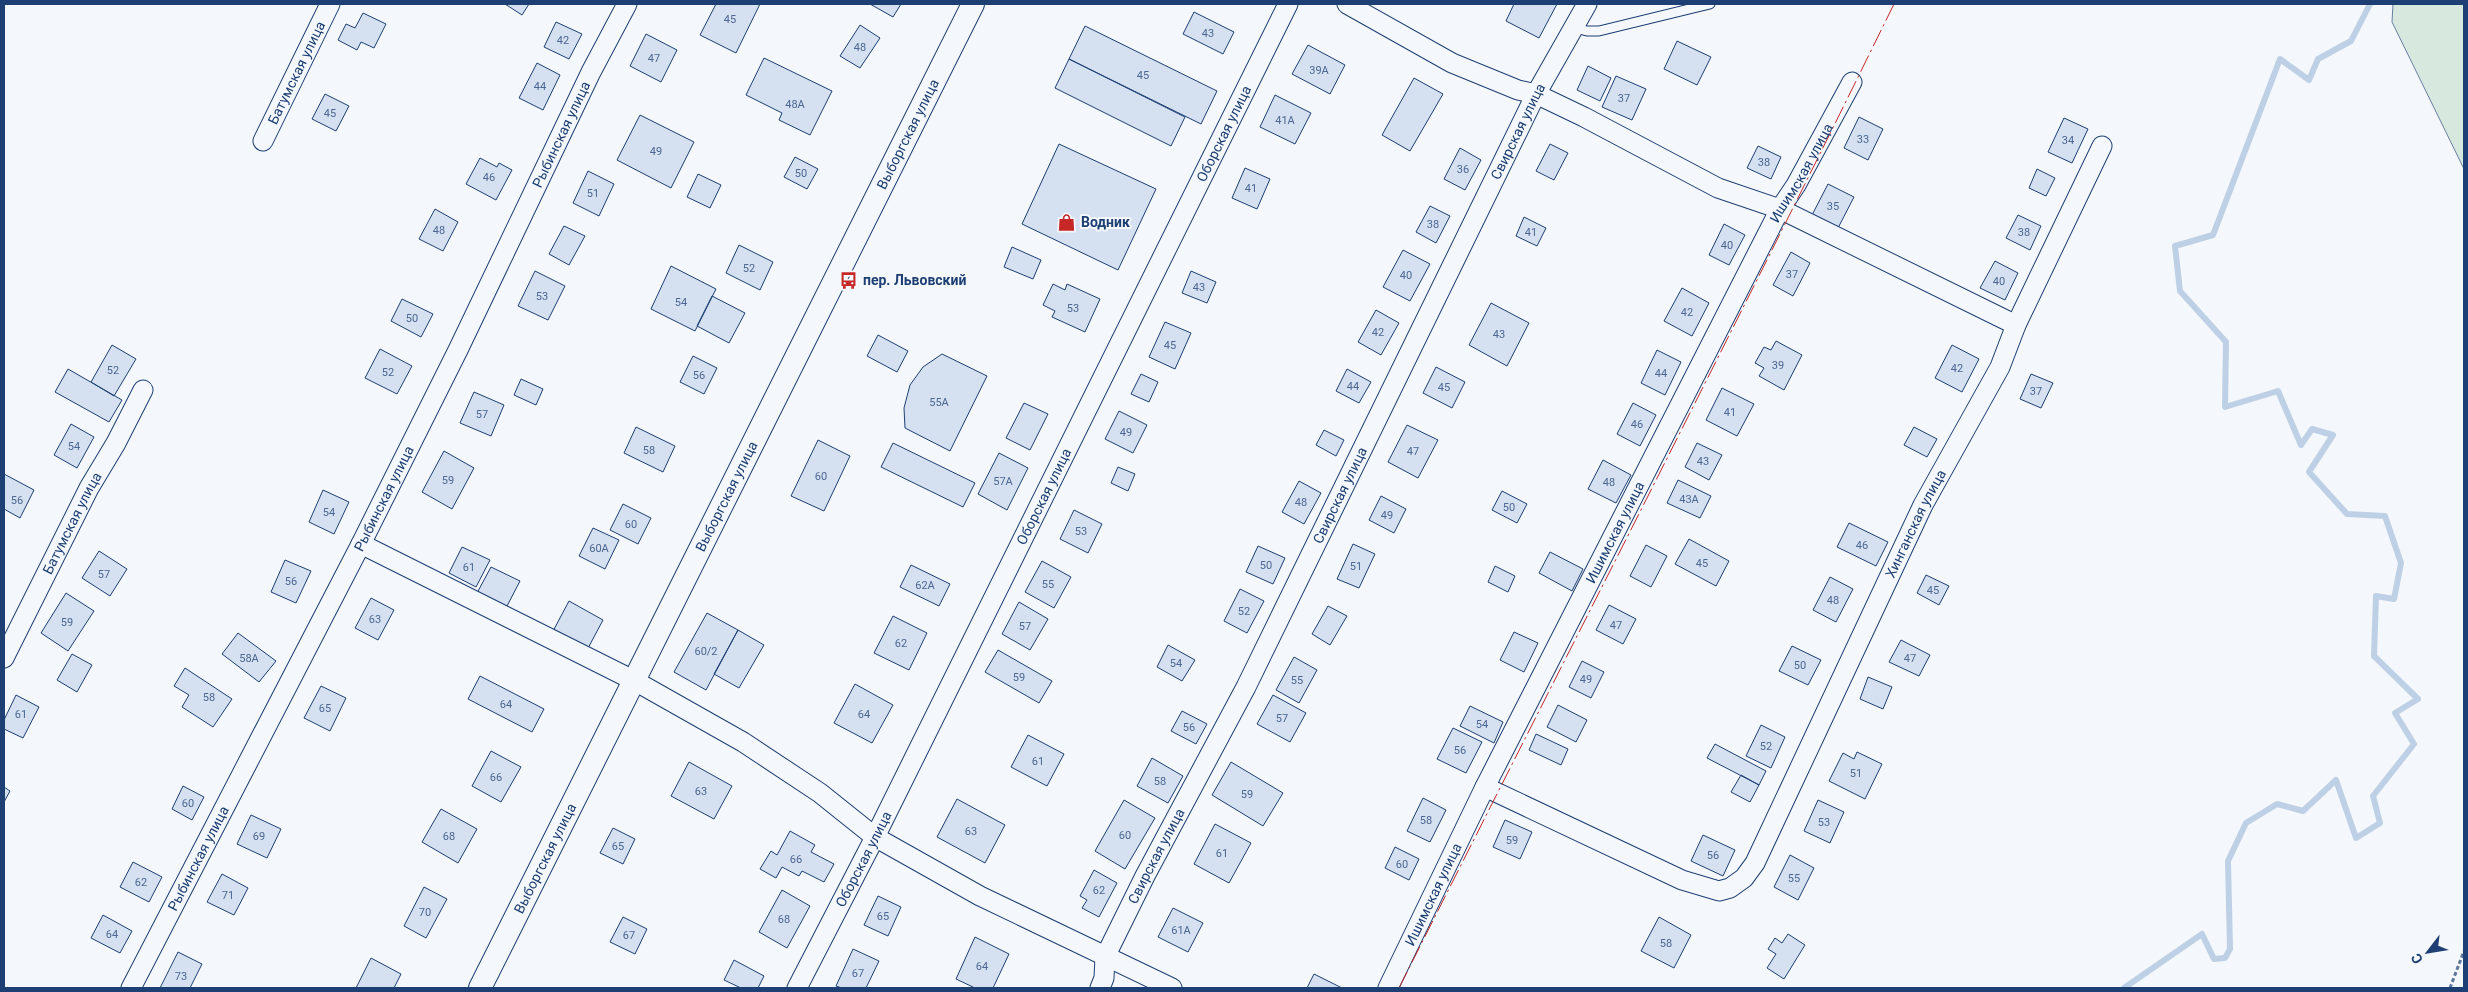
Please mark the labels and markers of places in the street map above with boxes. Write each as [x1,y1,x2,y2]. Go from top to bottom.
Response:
shop icon: Водник [1057,212,1077,232]
place label: Водник [1081,214,1130,230]
bus stop icon: пер. Львовский [839,270,859,290]
place label: пер. Львовский [863,272,966,288]

